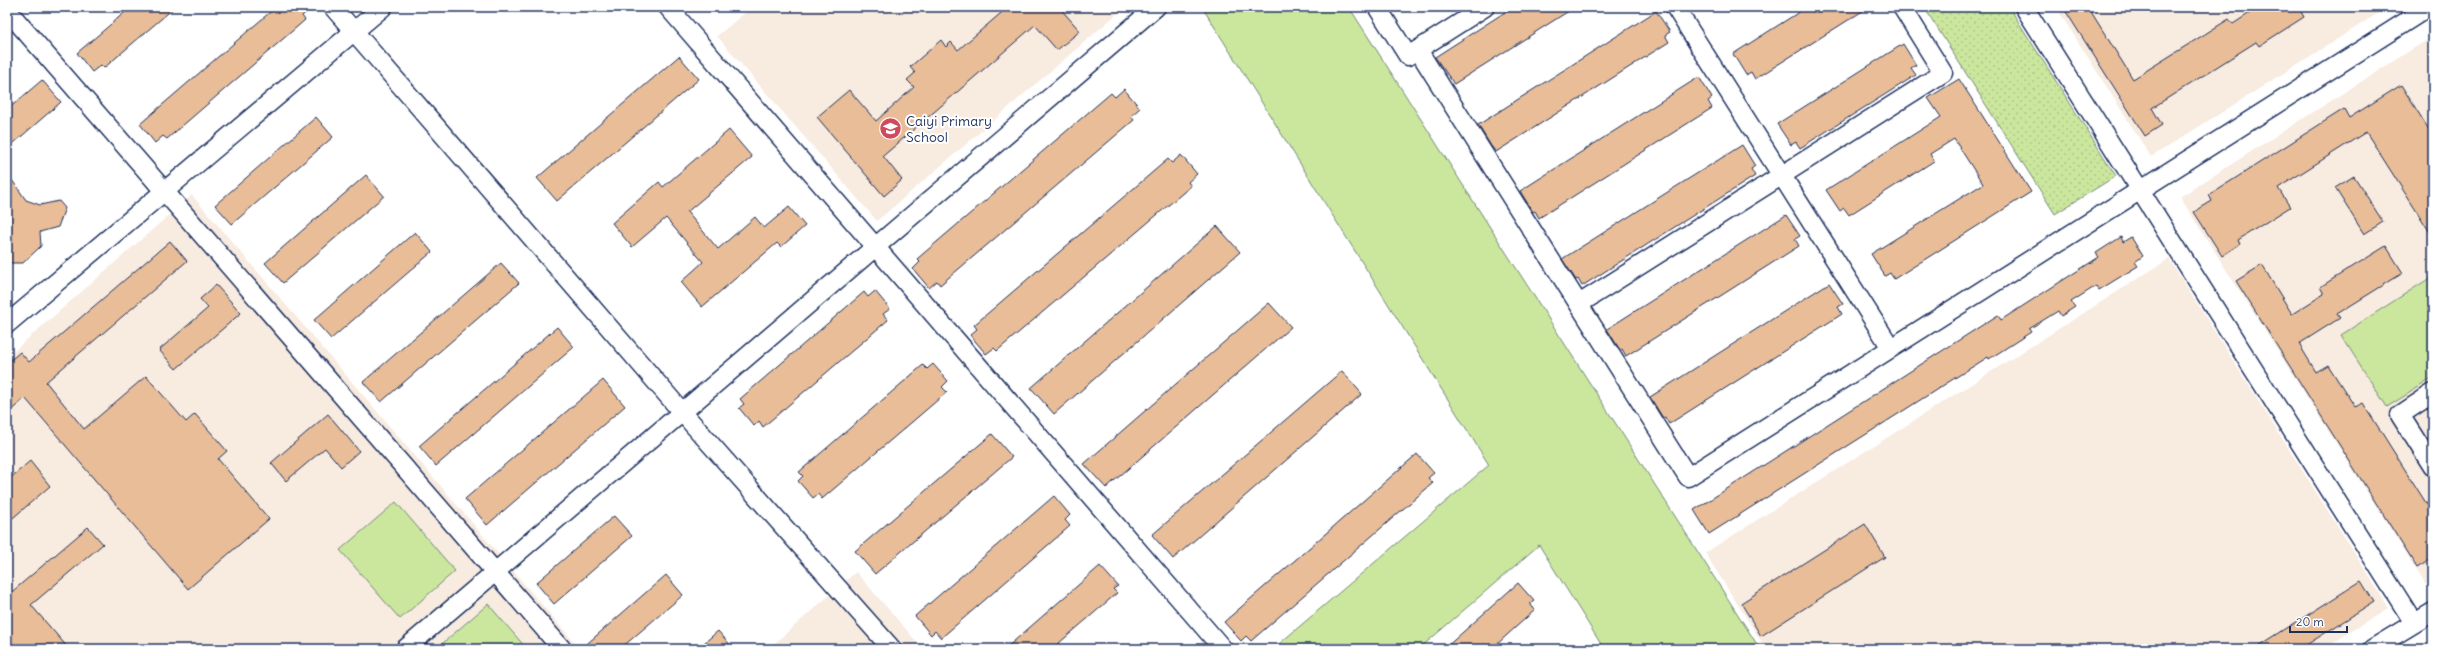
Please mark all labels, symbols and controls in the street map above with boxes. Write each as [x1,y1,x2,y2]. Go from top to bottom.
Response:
place label: Caiyi Primary School [906,112,992,146]
school or university icon: Caiyi Primary School [878,116,904,142]
scale bar [2290,608,2347,634]
text: 20 m [2296,614,2324,629]

